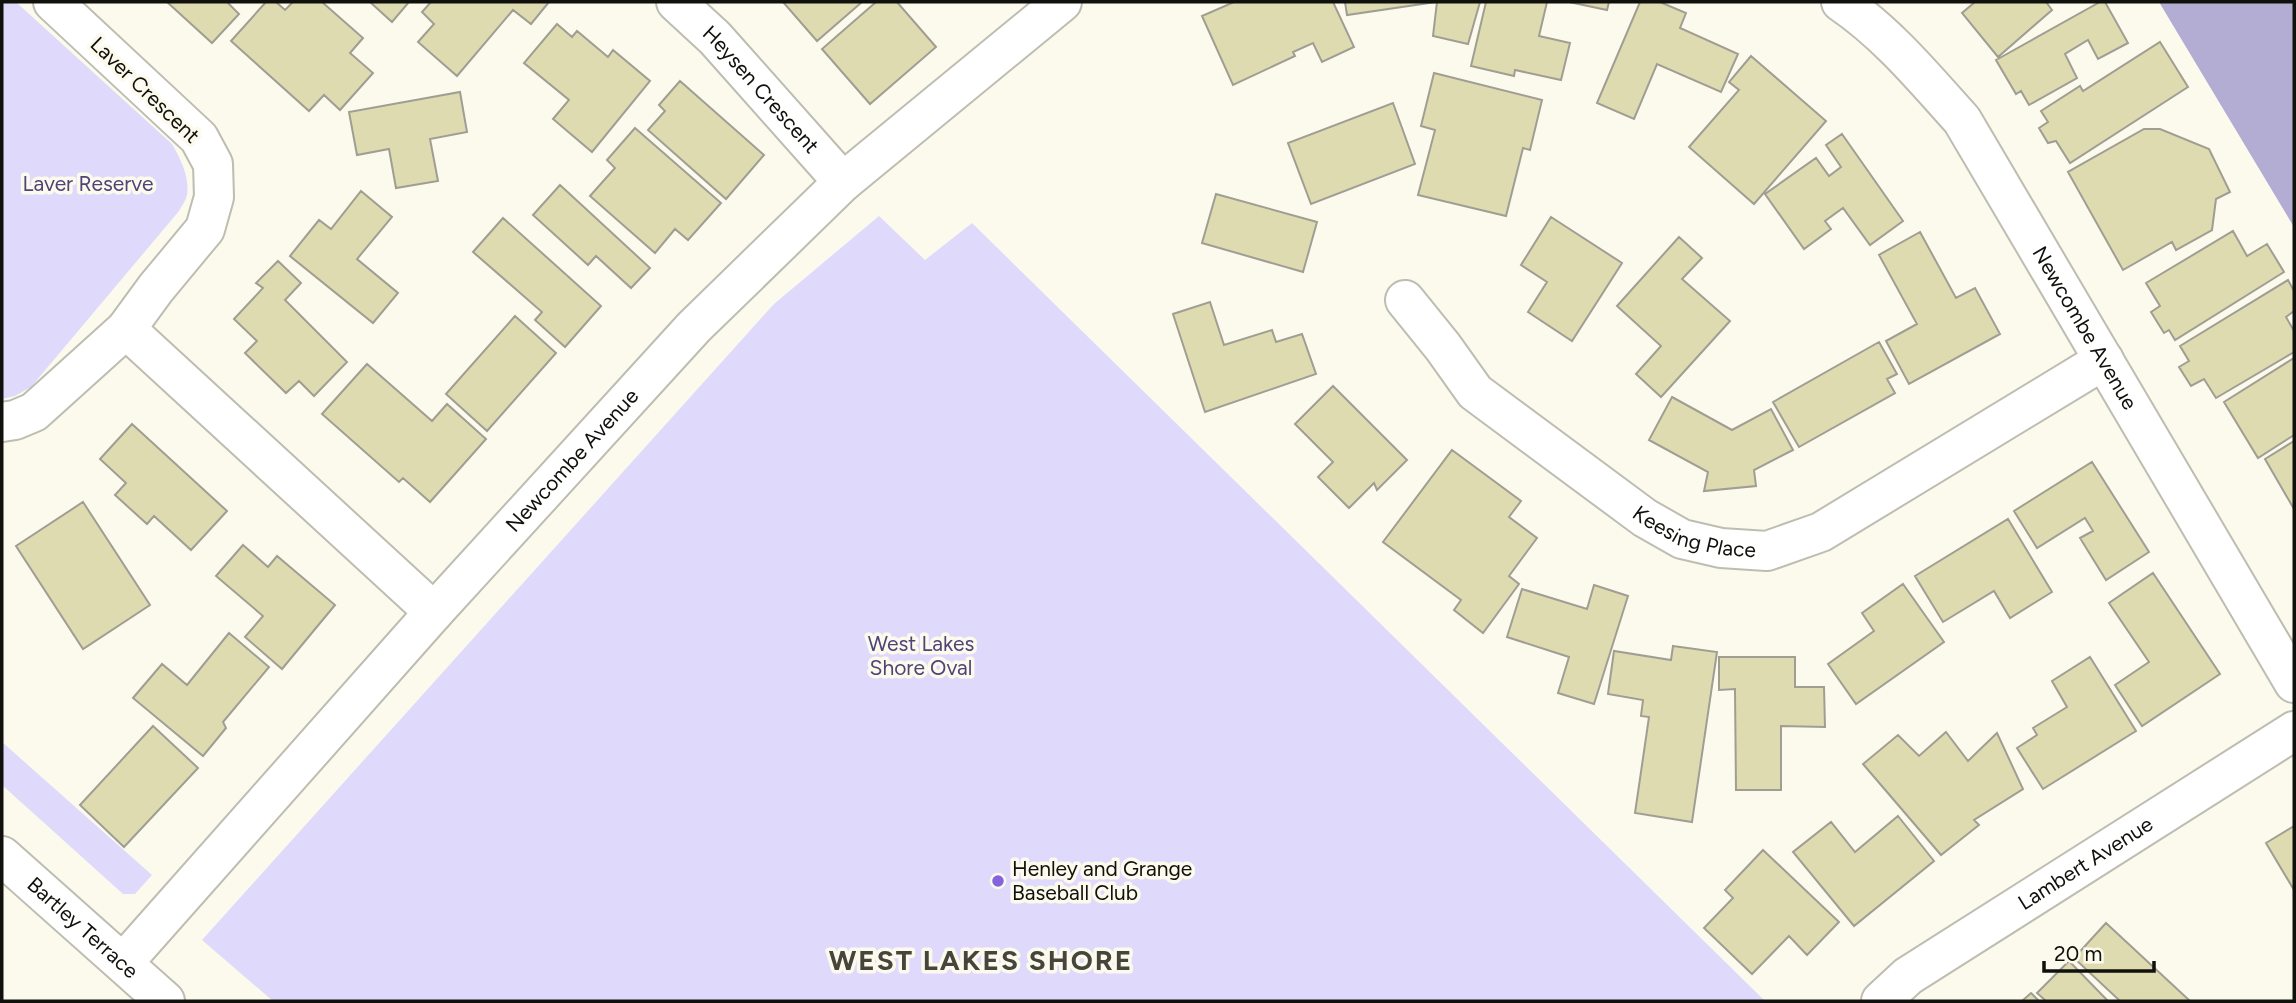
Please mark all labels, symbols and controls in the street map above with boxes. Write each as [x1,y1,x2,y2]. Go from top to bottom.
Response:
street label: Heysen Crescent [698,20,824,158]
street label: Laver Crescent [86,31,205,148]
park label: Laver Reserve [22,171,154,196]
street label: Newcombe Avenue [2027,242,2143,414]
street label: Newcombe Avenue [500,383,643,537]
street label: Keesing Place [1628,500,1757,562]
park label: West Lakes Shore Oval [868,631,974,680]
street label: Lambert Avenue [2013,811,2157,915]
place label: Henley and Grange Baseball Club [1012,856,1192,905]
street label: Bartley Terrace [22,871,144,983]
marker: Henley and Grange Baseball Club [990,873,1006,889]
scale bar [2044,930,2154,974]
text: 20 m [2054,941,2102,966]
district label: WEST LAKES SHORE [829,943,1133,977]

